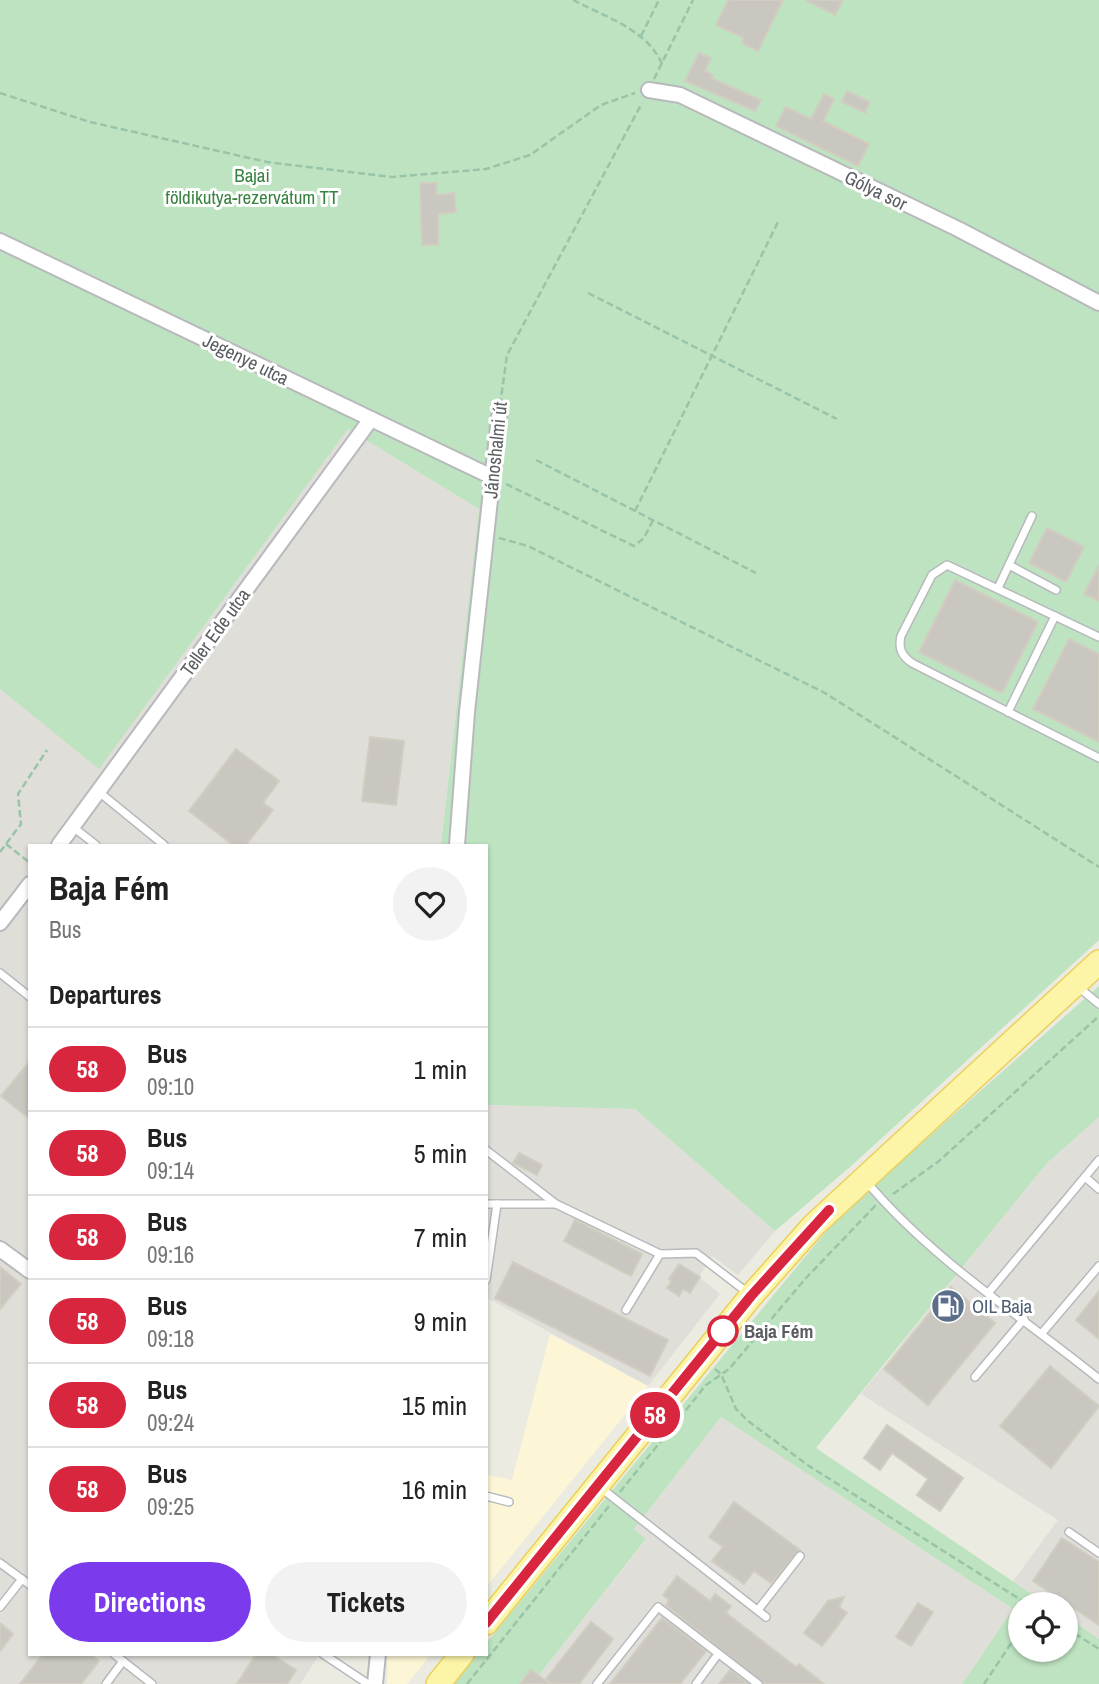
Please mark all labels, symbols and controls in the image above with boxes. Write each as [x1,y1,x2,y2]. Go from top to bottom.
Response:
park label: Bajai földikutya-rezervátum TT [166,162,339,210]
street label: Gólya sor [840,164,912,217]
street label: Jegenye utca [199,327,294,391]
street label: Jánoshalmi út [477,400,513,500]
street label: Teller Ede utca [174,582,256,681]
text: Baja Fém [49,866,169,910]
button: heart [393,867,467,941]
text: Bus [49,914,82,945]
text: Departures [49,977,162,1012]
text: Bus [147,1036,187,1071]
text: 1 min [414,1052,467,1087]
text: 58 [77,1053,98,1085]
text: 09:10 [147,1071,194,1102]
text: Bus [147,1120,187,1155]
text: 5 min [414,1136,467,1171]
text: 58 [77,1137,98,1169]
text: 09:14 [147,1155,194,1186]
text: Bus [147,1204,187,1239]
text: 7 min [414,1220,467,1255]
text: 58 [77,1221,98,1253]
text: 09:16 [147,1239,194,1270]
fuel station icon: OIL Baja [929,1287,967,1325]
text: Bus [147,1288,187,1323]
place label: OIL Baja [972,1293,1032,1319]
text: 9 min [414,1304,467,1339]
text: 58 [77,1305,98,1337]
marker: Baja Fém [708,1316,738,1346]
place label: Baja Fém [744,1318,813,1344]
text: 09:18 [147,1323,194,1354]
text: Bus [147,1372,187,1407]
text: 15 min [402,1388,467,1423]
text: 58 [77,1389,98,1421]
line badge: 58 [624,1392,686,1438]
text: 58 [644,1399,666,1431]
text: 09:24 [147,1407,194,1438]
text: Bus [147,1456,187,1491]
text: 16 min [402,1472,467,1507]
text: 58 [77,1473,98,1505]
text: 09:25 [147,1491,194,1522]
button: Directions [49,1562,251,1642]
button: Tickets [265,1562,467,1642]
map controls [1008,1592,1078,1662]
button: locate [1008,1592,1078,1662]

